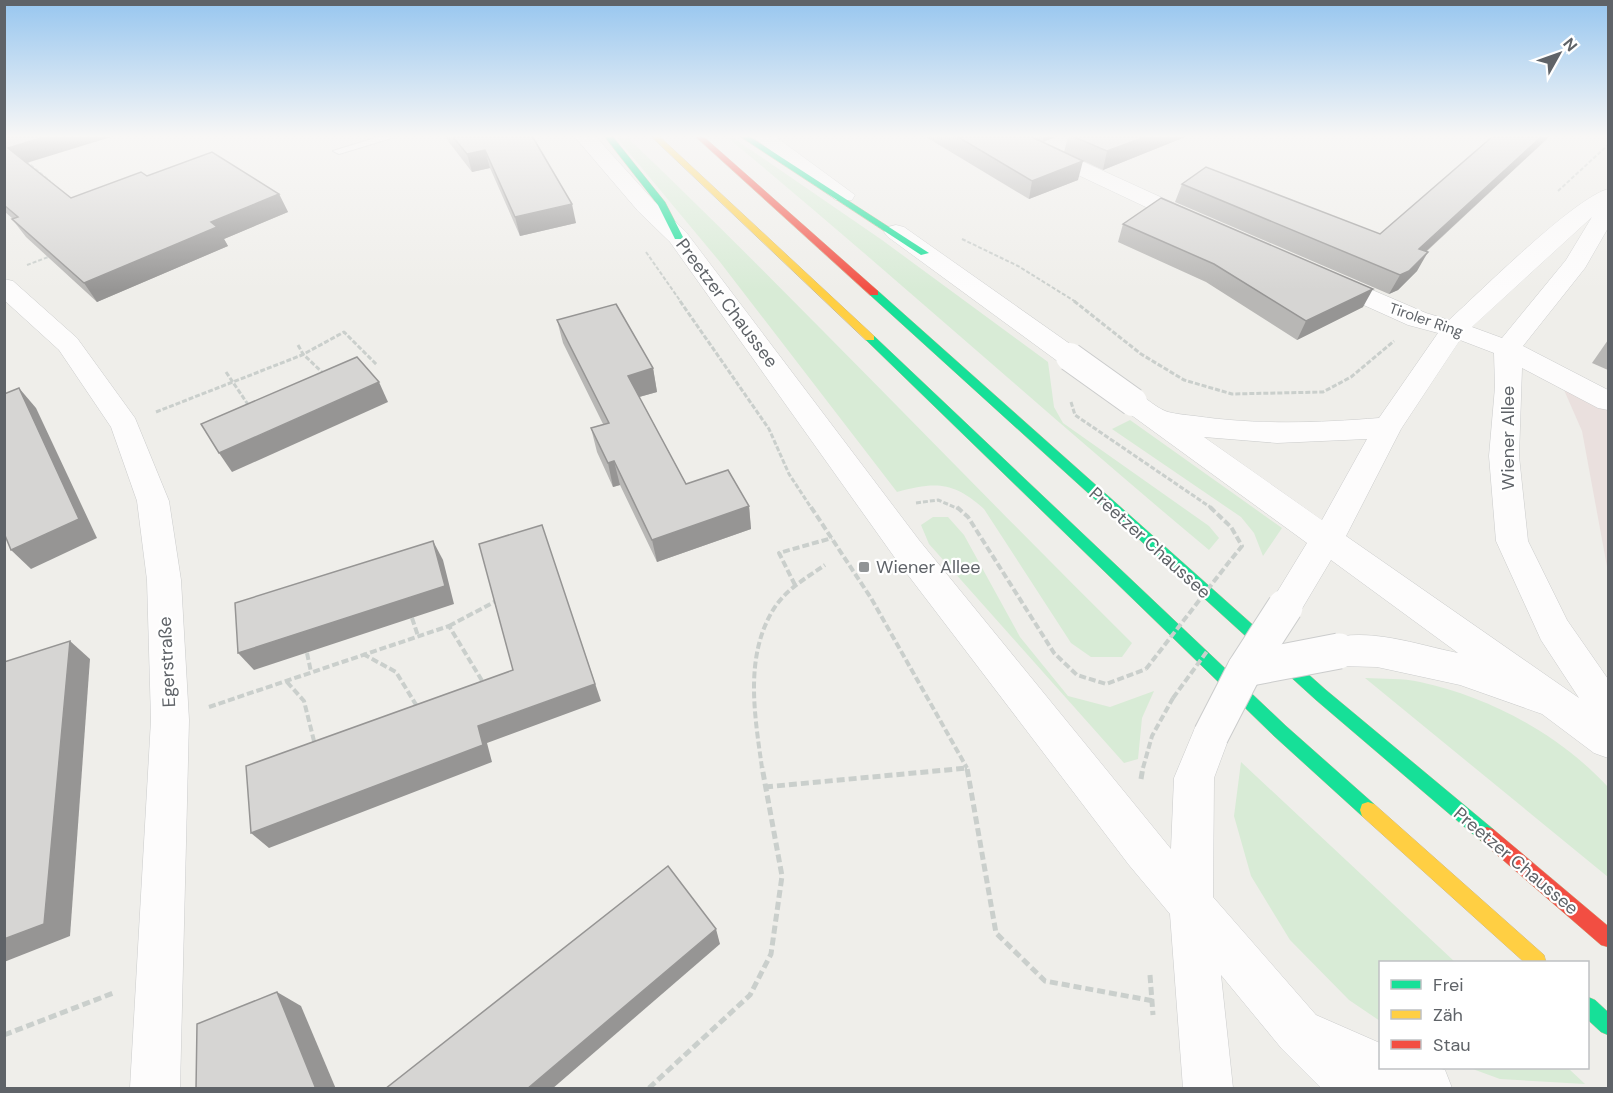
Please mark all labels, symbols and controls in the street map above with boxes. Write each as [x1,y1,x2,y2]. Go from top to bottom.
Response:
north arrow [1529,24,1589,84]
text: N [1558,33,1582,56]
street label: Preetzer Chaussee [671,234,783,372]
street label: Tiroler Ring [1386,298,1466,342]
street label: Wiener Allee [1496,386,1520,490]
street label: Preetzer Chaussee [1084,482,1216,604]
place label: Wiener Allee [876,555,980,579]
marker: Wiener Allee [857,560,871,574]
street label: Egerstraße [153,616,181,708]
street label: Preetzer Chaussee [1449,802,1583,920]
legend [1379,961,1589,1069]
text: Frei [1433,973,1464,997]
text: Zäh [1433,1003,1463,1027]
text: Stau [1433,1033,1471,1057]

